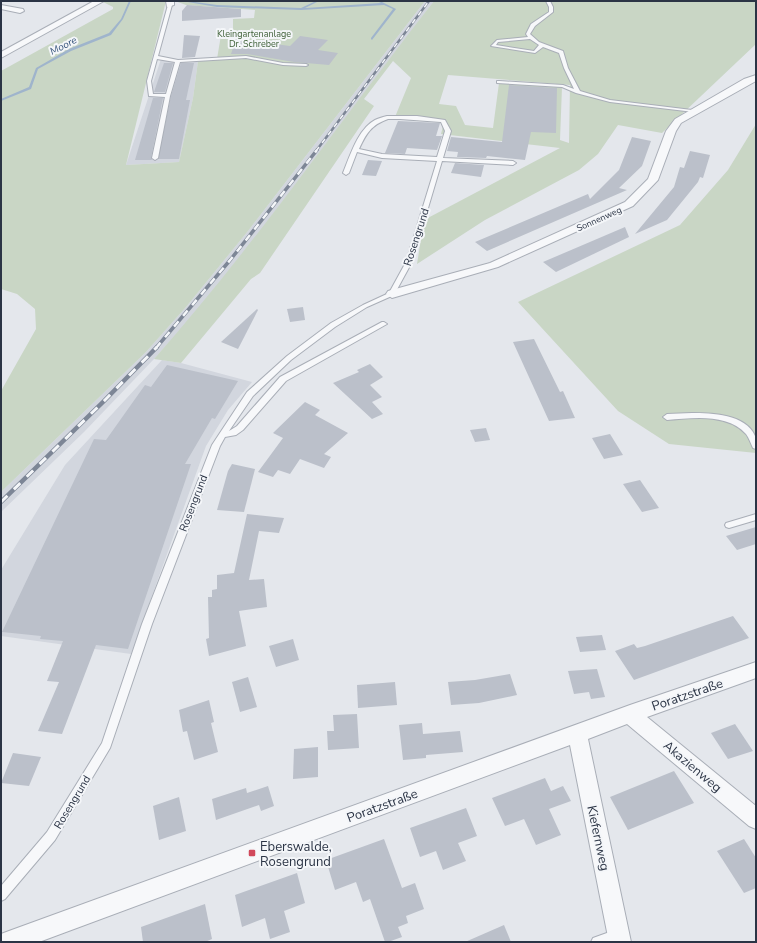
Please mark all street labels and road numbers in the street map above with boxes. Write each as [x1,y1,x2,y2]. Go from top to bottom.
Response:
street label: Sonnenweg [575,204,623,234]
street label: Rosengrund [400,206,433,268]
street label: Rosengrund [176,472,211,534]
street label: Poratzstraße [649,674,725,716]
street label: Akazienweg [659,737,726,797]
street label: Rosengrund [51,773,94,832]
street label: Poratzstraße [344,785,420,827]
street label: Kiefernweg [582,804,614,873]

